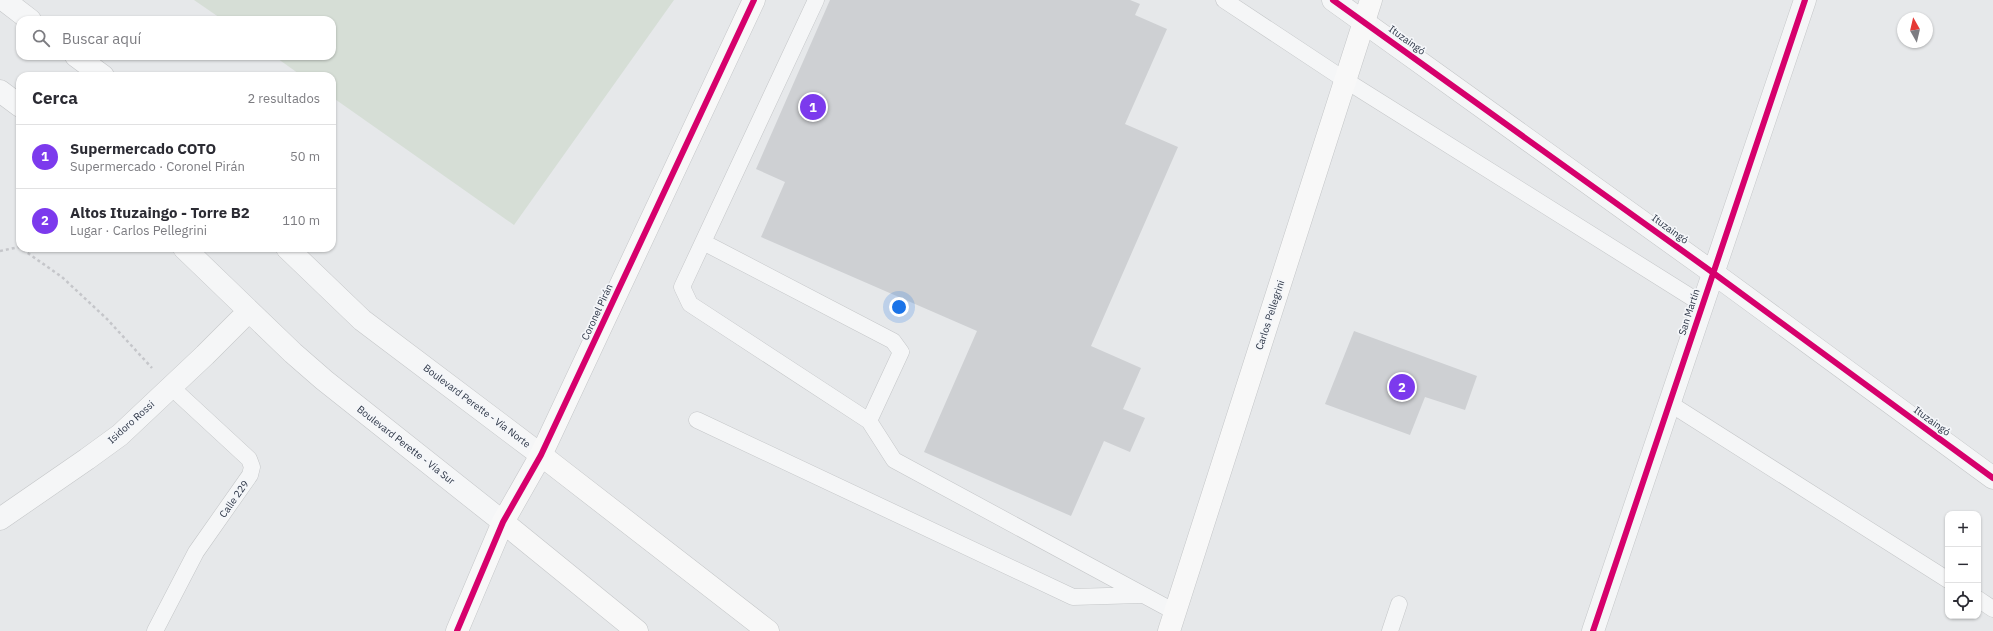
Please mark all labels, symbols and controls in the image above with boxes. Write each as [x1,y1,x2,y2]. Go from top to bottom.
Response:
north arrow [1897,12,1933,48]
search box [16,16,336,60]
street label: Ituzaingó [1386,22,1428,58]
icon: search [30,27,52,49]
text: Buscar aquí [62,29,141,48]
text: Cerca [32,87,78,109]
text: 2 resultados [247,90,320,107]
pin: 1 [800,92,826,122]
text: Supermercado COTO [70,139,216,158]
text: 1 [41,148,49,165]
text: 50 m [290,148,320,165]
text: Supermercado · Coronel Pirán [70,158,245,175]
text: Altos Ituzaingo - Torre B2 [70,203,250,222]
street label: Ituzaingó [1649,211,1691,247]
text: 2 [41,212,49,229]
text: 110 m [282,212,320,229]
text: Lugar · Carlos Pellegrini [70,222,207,239]
street label: Carlos Pellegrini [1253,278,1287,352]
street label: Coronel Pirán [578,282,616,342]
street label: San Martín [1675,287,1703,337]
your location [889,297,909,317]
street label: Boulevard Perette - Vía Norte [421,361,534,451]
pin: 2 [1389,372,1415,402]
street label: Isidoro Rossi [105,398,157,446]
street label: Boulevard Perette - Vía Sur [354,403,458,488]
street label: Ituzaingó [1911,403,1953,439]
street label: Calle 229 [216,478,252,520]
map controls [1945,511,1981,619]
button: + [1945,511,1981,547]
button: − [1945,547,1981,583]
button: locate [1945,583,1981,619]

